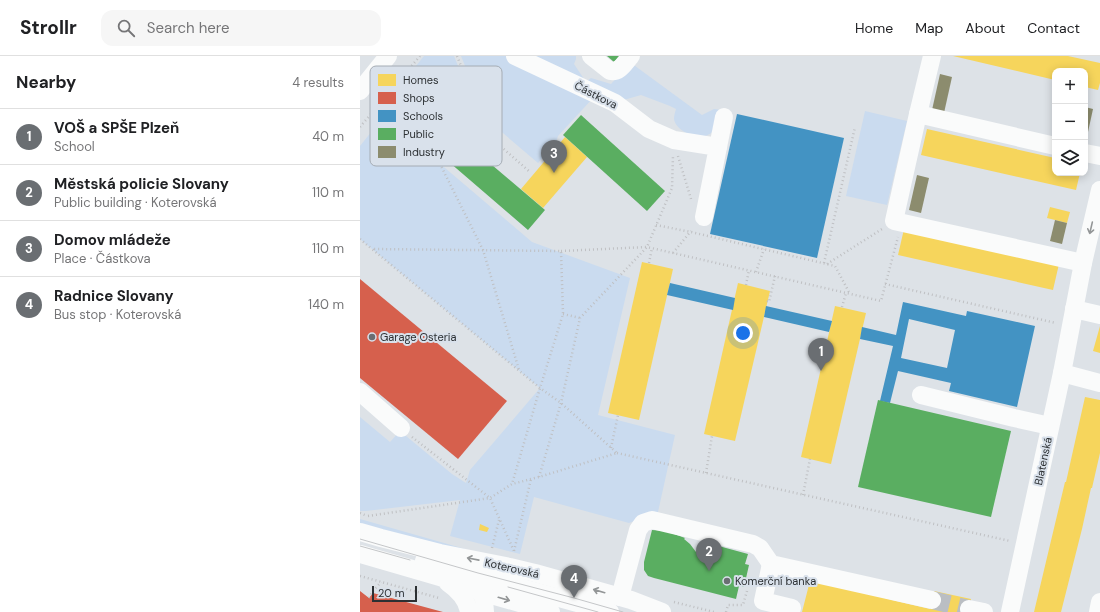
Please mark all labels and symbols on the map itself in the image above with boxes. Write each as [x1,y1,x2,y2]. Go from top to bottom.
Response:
legend [370,66,502,166]
text: Homes [403,73,439,87]
street label: Částkova [572,78,620,112]
text: Shops [403,91,435,105]
text: Schools [403,109,443,123]
text: Public [403,127,434,141]
pin: 3 [541,140,567,173]
text: Industry [403,145,445,159]
one-way arrow [1087,221,1095,234]
your location [733,323,753,343]
place label: Garage Osteria [380,330,456,344]
marker: Garage Osteria [367,332,377,342]
pin: 1 [808,338,834,371]
street label: Blatenská [1031,436,1055,486]
pin: 2 [696,538,722,571]
one-way arrow [467,555,480,563]
street label: Koterovská [483,555,541,581]
pin: 4 [561,565,587,598]
place label: Komerční banka [735,574,816,588]
marker: Komerční banka [722,576,732,586]
scale bar [372,584,417,603]
one-way arrow [593,587,606,594]
one-way arrow [498,596,511,603]

